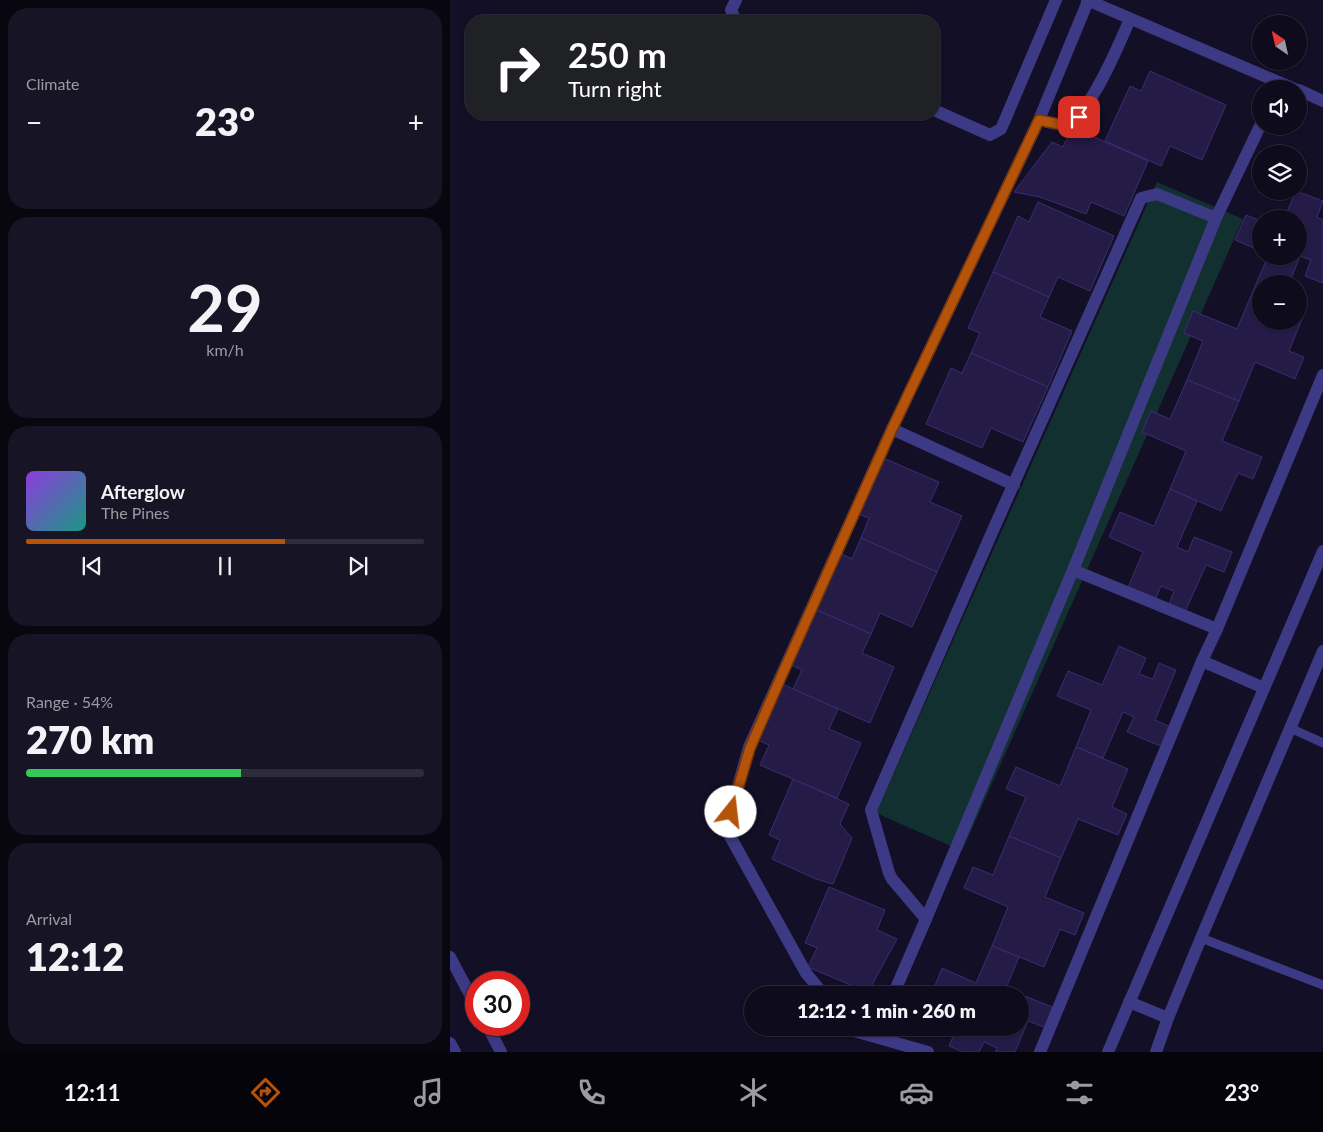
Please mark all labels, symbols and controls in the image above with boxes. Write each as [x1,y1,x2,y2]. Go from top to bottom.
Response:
north arrow [1252,15,1308,70]
map controls [1252,15,1307,330]
text: 250 m [568,33,667,75]
icon: right [485,35,550,100]
text: Climate [26,74,79,93]
text: Turn right [568,75,662,102]
button: sound [1252,80,1307,135]
pin [1058,96,1100,138]
text: 23° [195,98,255,144]
icon: arrive [1065,103,1093,131]
text: − [26,105,42,139]
text: + [408,105,424,139]
button: layers [1252,145,1307,200]
button: + [1252,210,1307,265]
text: 29 [187,268,263,346]
button: − [1252,275,1307,330]
text: km/h [206,340,244,359]
text: Afterglow [101,480,185,503]
text: The Pines [101,503,170,522]
icon: previous [78,552,106,580]
icon: pause [211,552,239,580]
icon: next [344,552,372,580]
text: Range · 54% [26,692,113,711]
text: 270 km [26,716,154,762]
position arrow [704,785,756,837]
text: Arrival [26,909,72,928]
text: 12:12 [26,933,124,979]
speed limit sign: 30 [465,971,530,1036]
text: 12:12 · 1 min · 260 m [797,999,976,1022]
icon: directions [248,1075,283,1110]
icon: music [411,1075,446,1110]
icon: phone [574,1075,609,1110]
icon: climate [736,1075,771,1110]
icon: car [899,1075,934,1110]
icon: filters [1062,1075,1097,1110]
text: 12:11 [64,1079,121,1106]
text: 23° [1224,1079,1259,1106]

